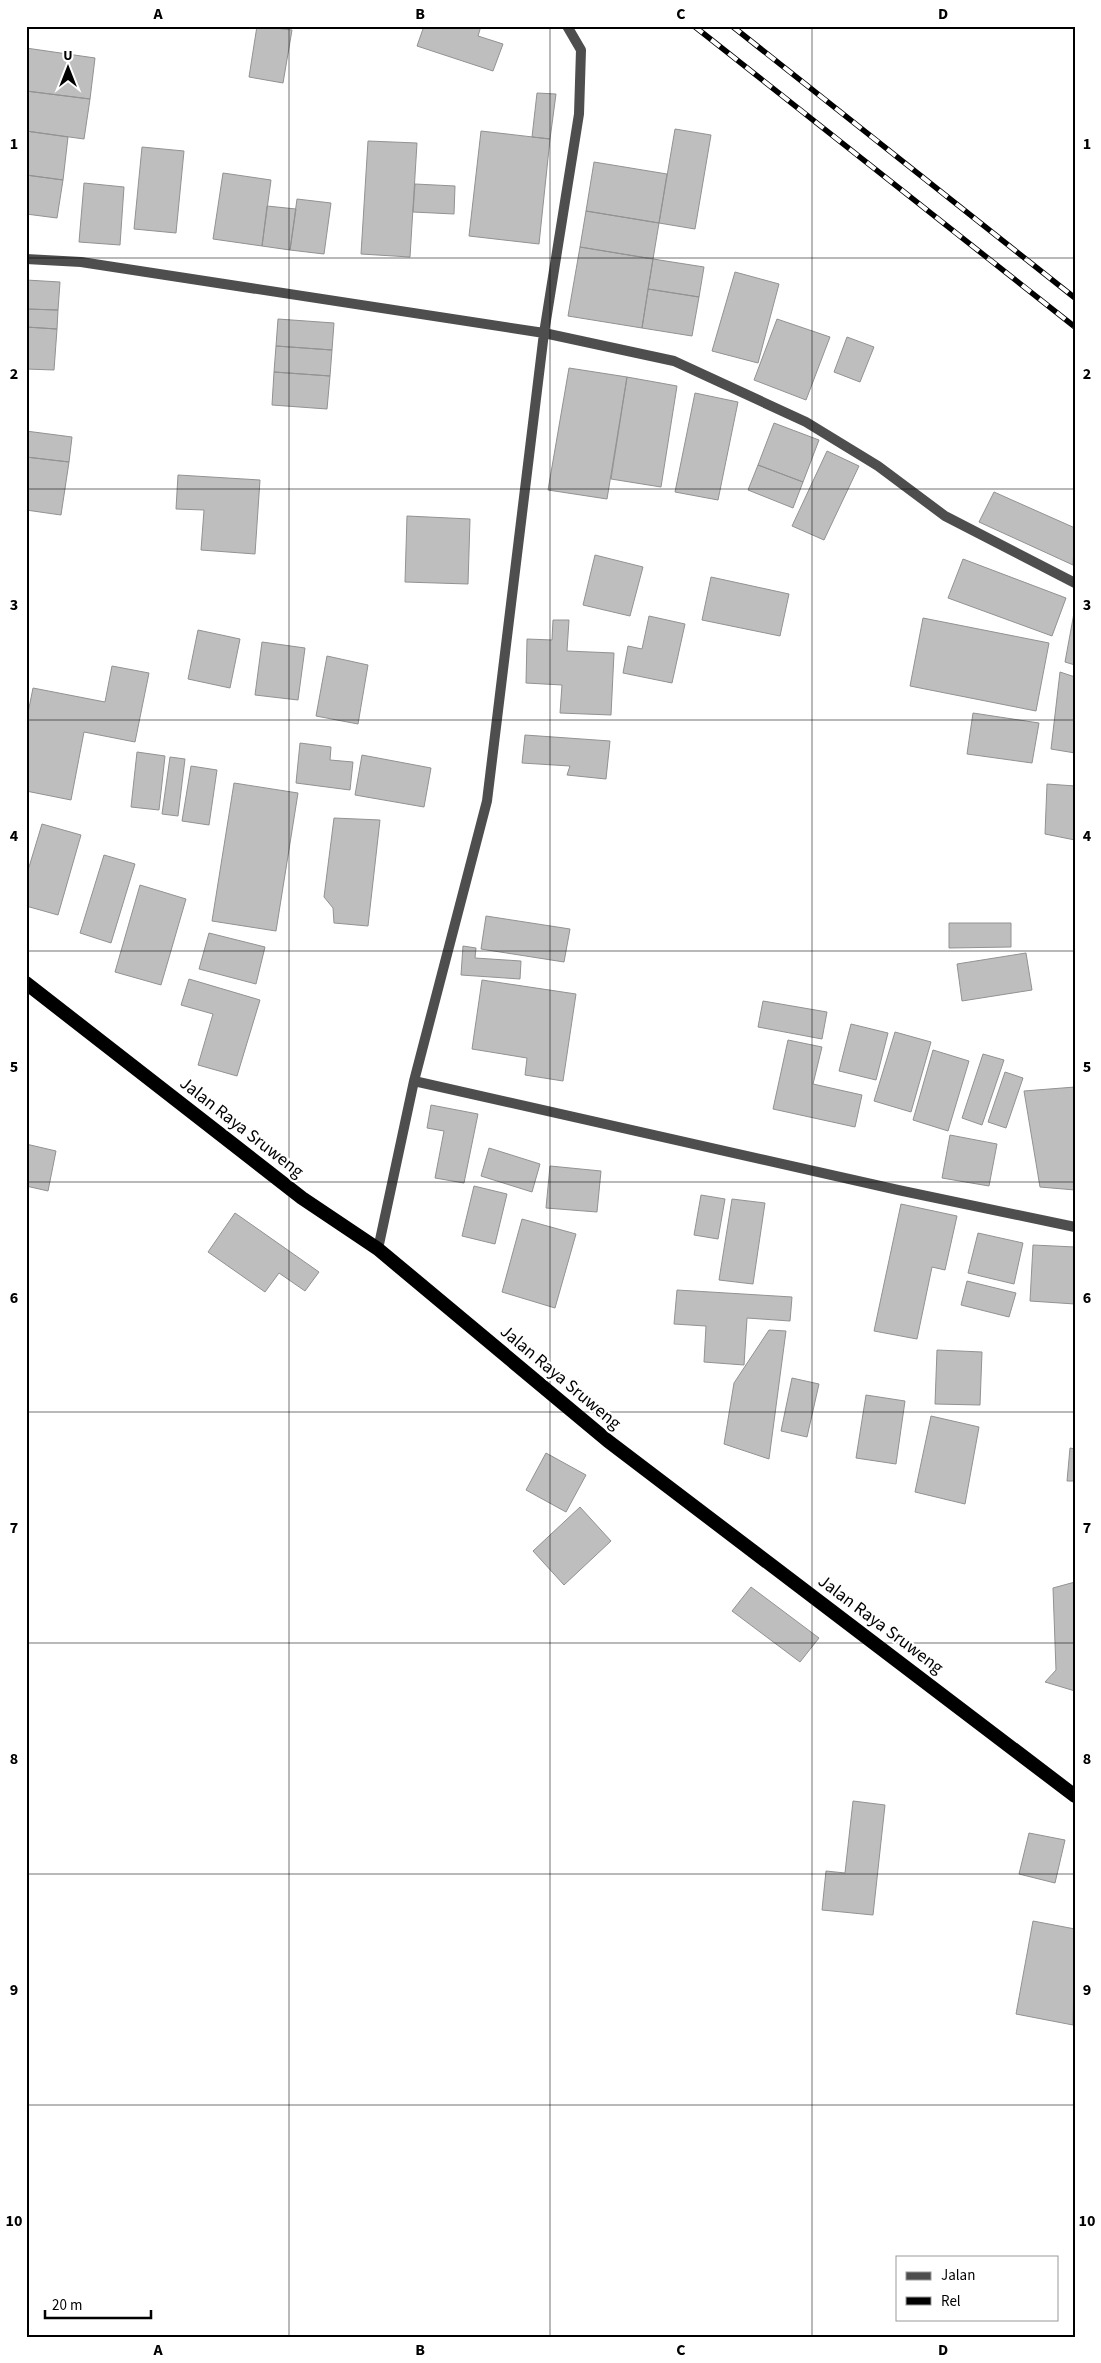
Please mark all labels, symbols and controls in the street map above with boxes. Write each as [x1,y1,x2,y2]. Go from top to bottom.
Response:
text: A [152,3,163,25]
text: B [415,3,425,25]
text: C [676,3,686,25]
text: D [938,3,948,25]
north arrow [42,42,92,92]
text: U [63,46,73,66]
text: 1 [10,133,18,155]
text: 1 [1083,133,1091,155]
text: 2 [10,363,18,385]
text: 2 [1083,363,1091,385]
text: 3 [10,594,18,616]
text: 3 [1083,594,1091,616]
text: 4 [10,825,19,847]
text: 4 [1083,825,1092,847]
text: 5 [10,1056,18,1078]
text: 5 [1083,1056,1091,1078]
street label: Jalan Raya Sruweng [174,1071,309,1184]
text: 6 [10,1287,18,1309]
text: 6 [1083,1287,1091,1309]
street label: Jalan Raya Sruweng [495,1319,627,1436]
text: 7 [10,1517,18,1539]
text: 7 [1083,1517,1091,1539]
street label: Jalan Raya Sruweng [813,1569,949,1680]
text: 8 [10,1748,18,1770]
text: 8 [1083,1748,1091,1770]
text: 9 [10,1979,18,2001]
text: 9 [1083,1979,1091,2001]
text: 10 [6,2210,22,2232]
text: 10 [1079,2210,1095,2232]
legend [896,2256,1058,2320]
text: Jalan [941,2265,975,2286]
scale bar [45,2288,151,2320]
text: Rel [941,2291,961,2312]
text: 20 m [52,2295,82,2316]
text: A [152,2339,163,2361]
text: B [415,2339,425,2361]
text: C [676,2339,686,2361]
text: D [938,2339,948,2361]

